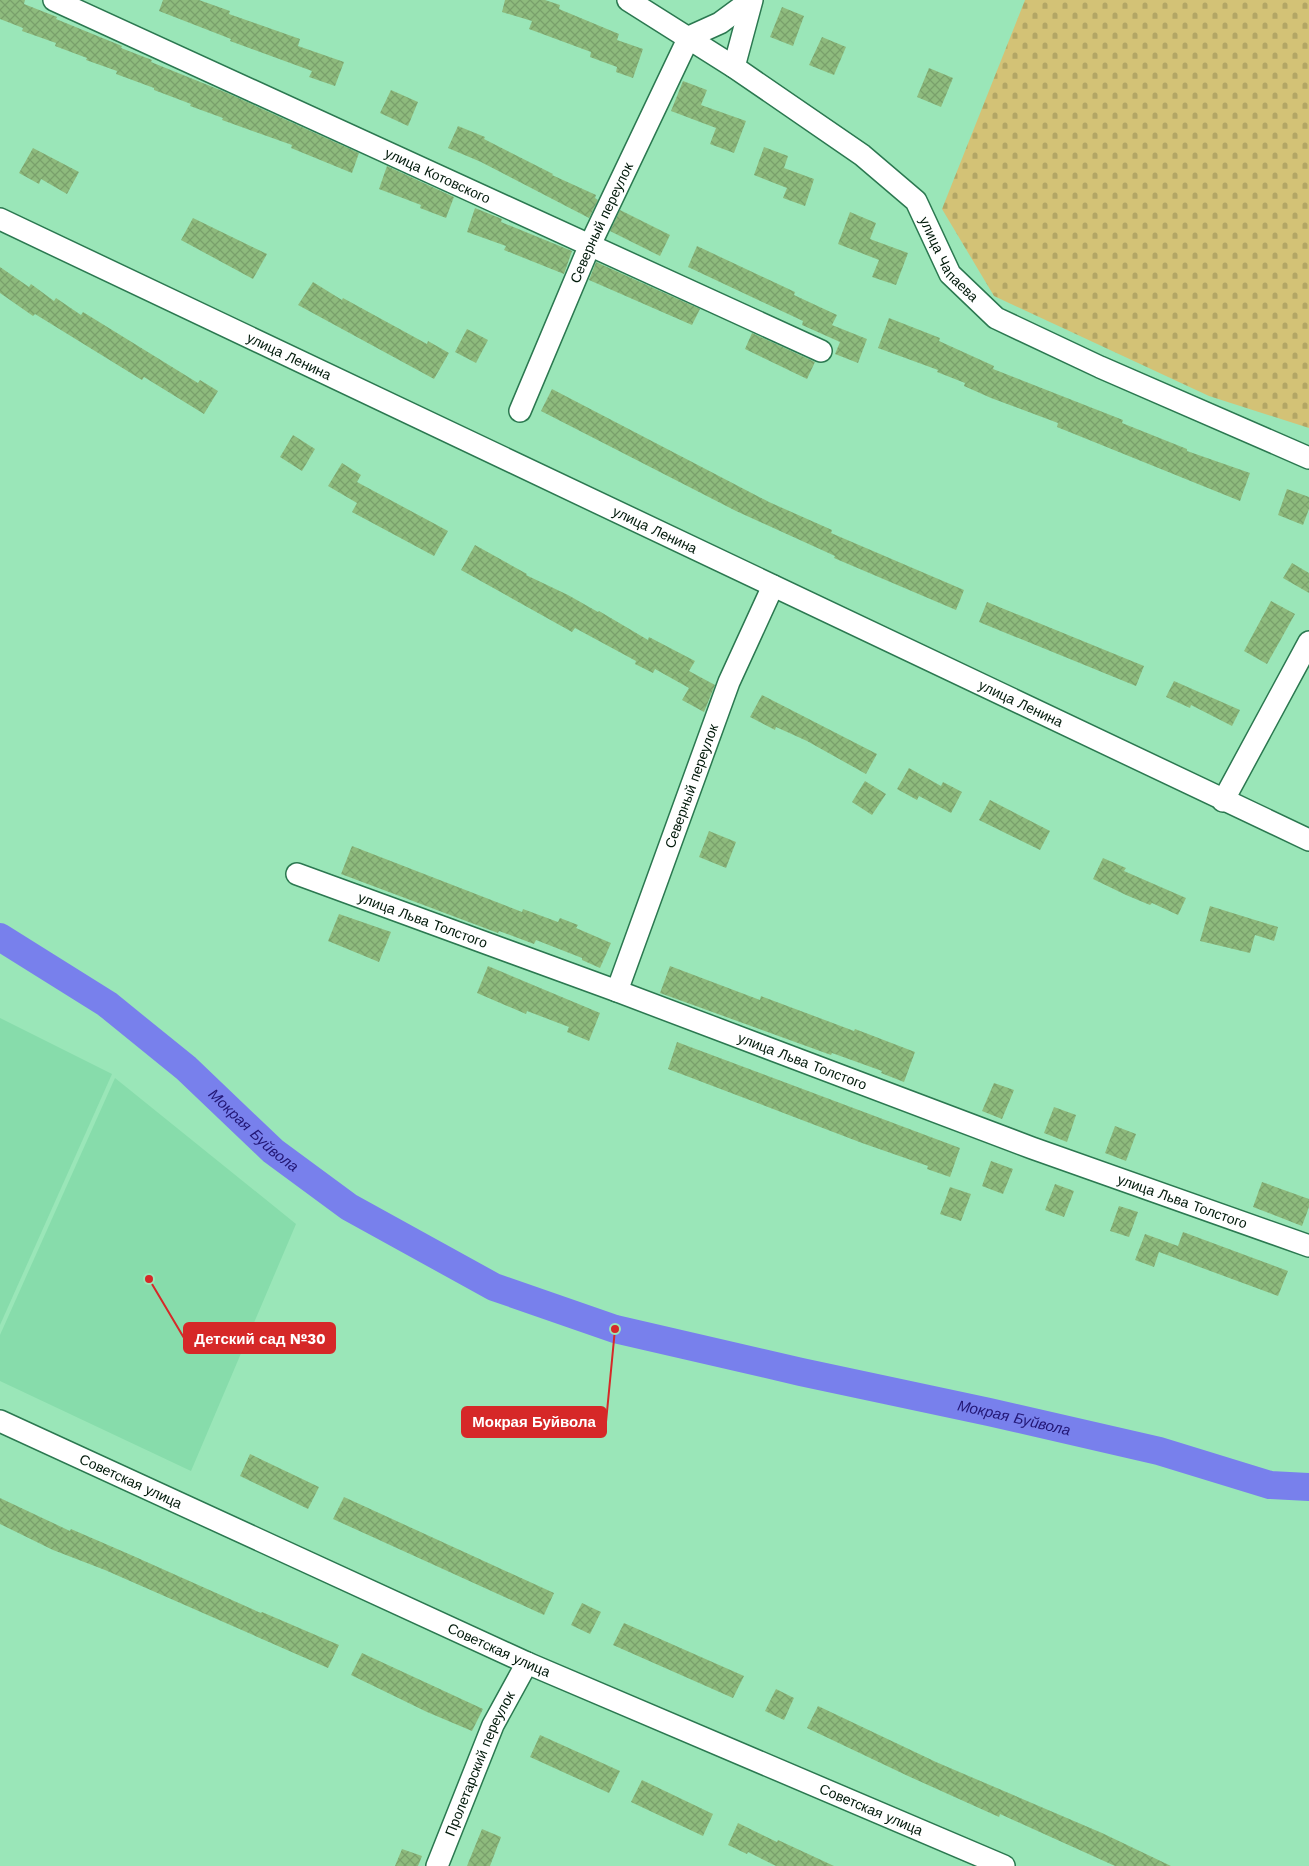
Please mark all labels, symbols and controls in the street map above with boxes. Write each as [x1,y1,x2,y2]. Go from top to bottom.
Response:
street label: улица Котовского [383,145,493,207]
street label: Северный переулок [567,159,636,286]
street label: улица Чапаева [916,214,982,305]
street label: улица Ленина [244,329,334,383]
street label: улица Ленина [610,503,700,557]
street label: улица Ленина [976,677,1066,730]
street label: Северный переулок [661,721,721,850]
street label: улица Льва Толстого [356,889,490,951]
street label: улица Льва Толстого [736,1030,869,1093]
water label: Мокрая Буйвола [205,1085,302,1176]
street label: улица Льва Толстого [1115,1171,1250,1232]
callout: Детский сад №30 [184,1323,335,1353]
text: Детский сад №30 [194,1330,326,1348]
water label: Мокрая Буйвола [956,1397,1072,1439]
callout: Мокрая Буйвола [462,1407,606,1437]
text: Мокрая Буйвола [472,1413,596,1431]
street label: Советская улица [77,1451,185,1512]
street label: Советская улица [445,1620,553,1680]
street label: Пролетарский переулок [442,1688,518,1838]
street label: Советская улица [817,1780,926,1839]

